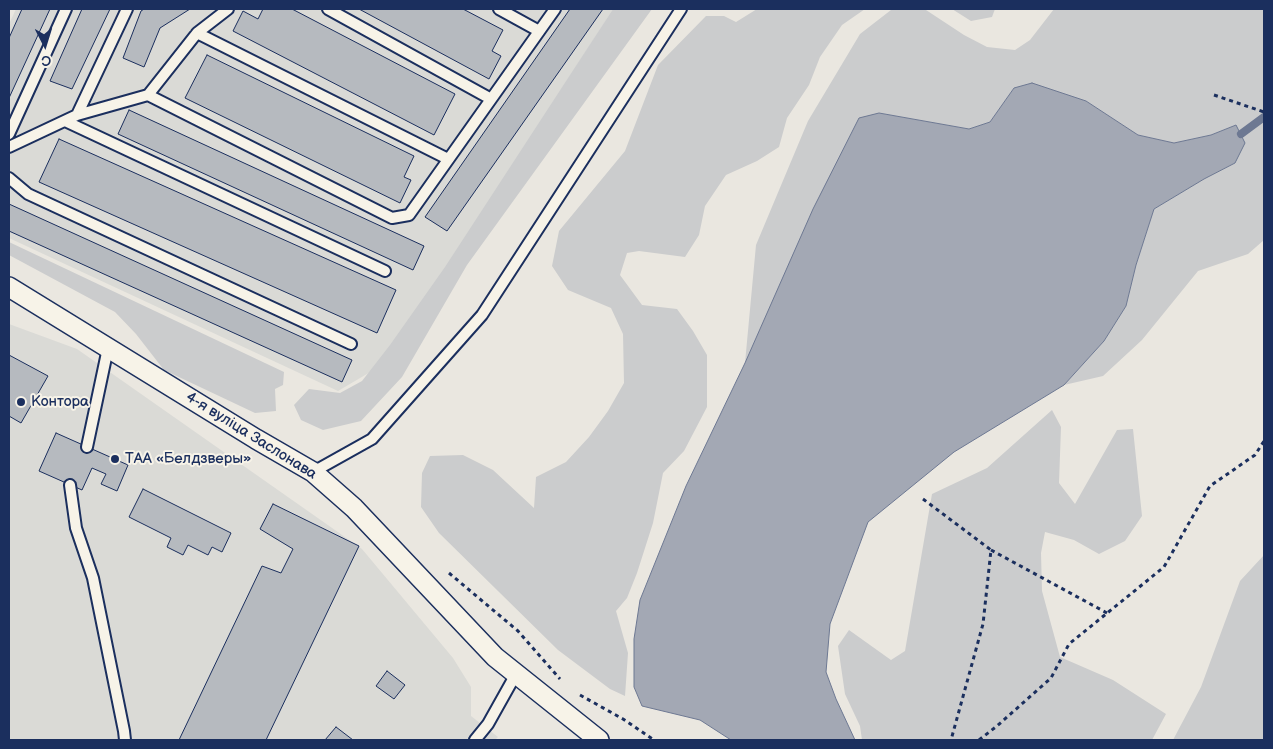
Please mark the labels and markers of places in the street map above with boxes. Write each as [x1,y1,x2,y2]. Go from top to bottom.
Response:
place label: Контора [31,393,89,411]
marker: Контора [15,396,27,408]
place label: ТАА «Белдзверы» [125,450,251,468]
marker: ТАА «Белдзверы» [109,453,121,465]

